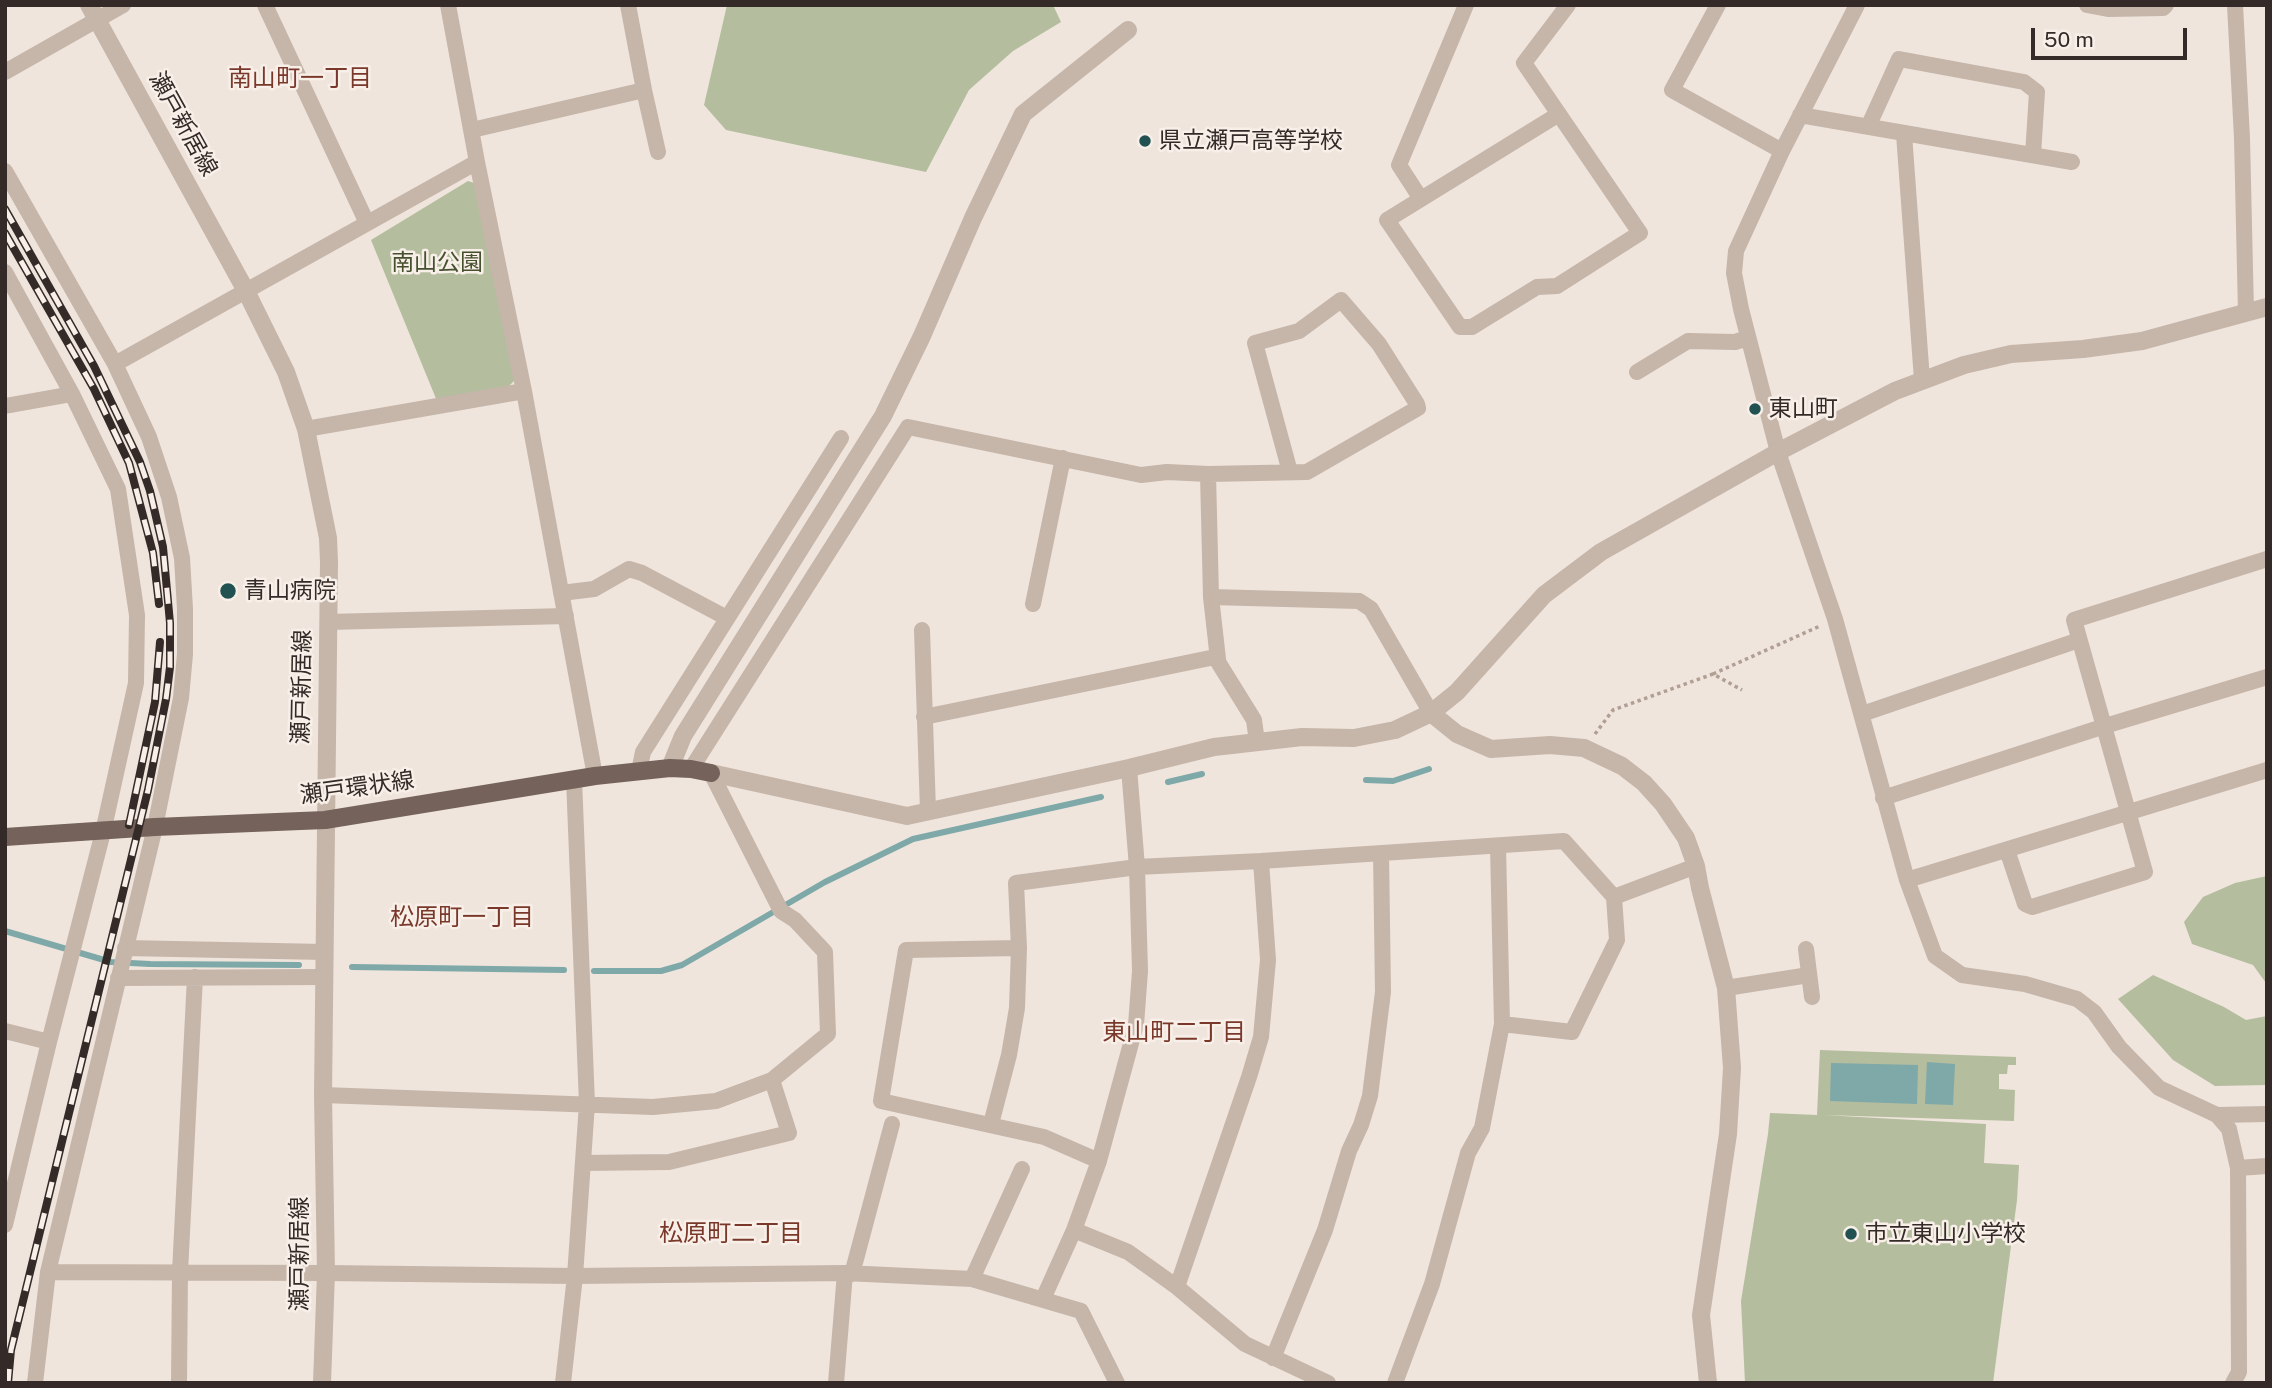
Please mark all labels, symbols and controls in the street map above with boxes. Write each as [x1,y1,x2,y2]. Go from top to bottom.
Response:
scale bar [2034,14,2190,58]
text: 50 m [2044,27,2094,52]
district label: 南山町一丁目 [228,65,372,93]
street label: 瀬戸新居線 [143,67,223,181]
place label: 県立瀬戸高等学校 [1159,127,1343,155]
marker: 県立瀬戸高等学校 [1137,133,1153,149]
park label: 南山公園 [391,249,483,277]
place label: 東山町 [1769,395,1838,423]
marker: 東山町 [1747,401,1763,417]
place label: 青山病院 [244,577,336,605]
marker: 青山病院 [218,581,238,601]
street label: 瀬戸新居線 [287,629,317,745]
street label: 瀬戸環状線 [298,766,416,810]
district label: 松原町一丁目 [390,904,534,932]
district label: 東山町二丁目 [1102,1019,1246,1047]
street label: 瀬戸新居線 [286,1197,314,1311]
district label: 松原町二丁目 [659,1220,803,1248]
place label: 市立東山小学校 [1865,1220,2026,1248]
marker: 市立東山小学校 [1843,1226,1859,1242]

